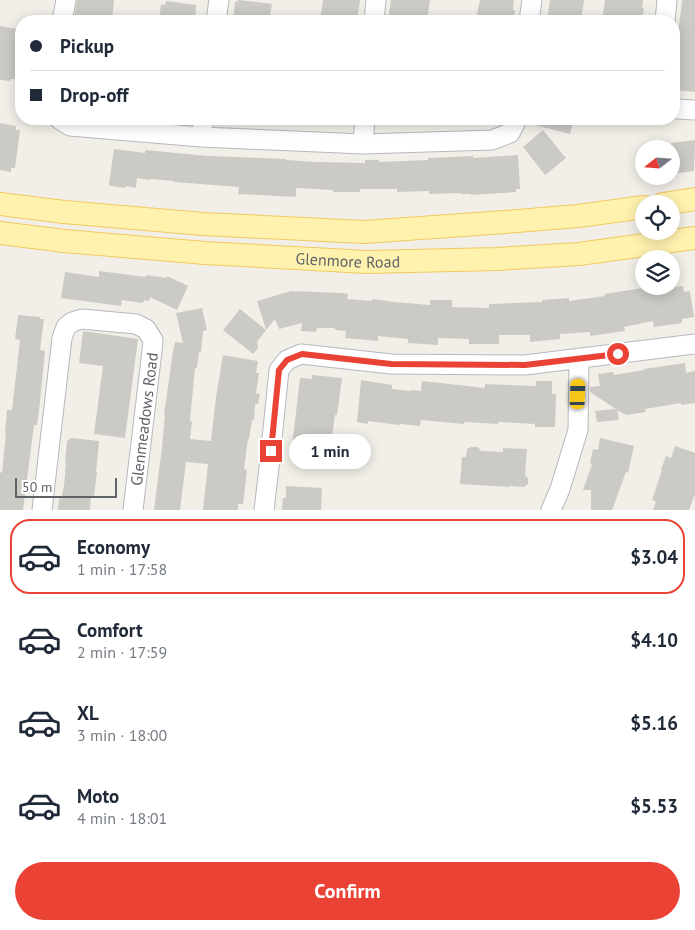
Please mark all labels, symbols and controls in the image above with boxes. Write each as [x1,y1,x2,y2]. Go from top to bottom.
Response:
text: Pickup [60,34,114,58]
text: Drop-off [60,83,128,107]
north arrow [635,140,680,185]
map controls [635,140,680,295]
button: locate [635,195,680,240]
street label: Glenmore Road [295,248,400,272]
button: layers [635,250,680,295]
route start [607,343,629,365]
street label: Glenmeadows Road [126,351,162,487]
car [569,379,586,409]
callout: 1 min [288,434,371,468]
route end [260,440,282,462]
text: 1 min [310,441,350,461]
scale bar [15,475,118,498]
text: 50 m [22,478,52,496]
icon: car [17,534,62,579]
text: Economy [77,535,150,559]
text: $3.04 [630,545,678,569]
text: 1 min · 17:58 [77,559,167,579]
icon: car [17,617,62,662]
text: Comfort [77,618,143,642]
text: $4.10 [630,628,678,652]
text: 2 min · 17:59 [77,642,167,662]
icon: car [17,700,62,745]
text: XL [77,701,99,725]
text: $5.16 [630,711,678,735]
text: 3 min · 18:00 [77,725,167,745]
icon: car [17,783,62,828]
text: Moto [77,784,119,808]
text: $5.53 [630,794,678,818]
text: 4 min · 18:01 [77,808,167,828]
button: Confirm [15,862,680,920]

